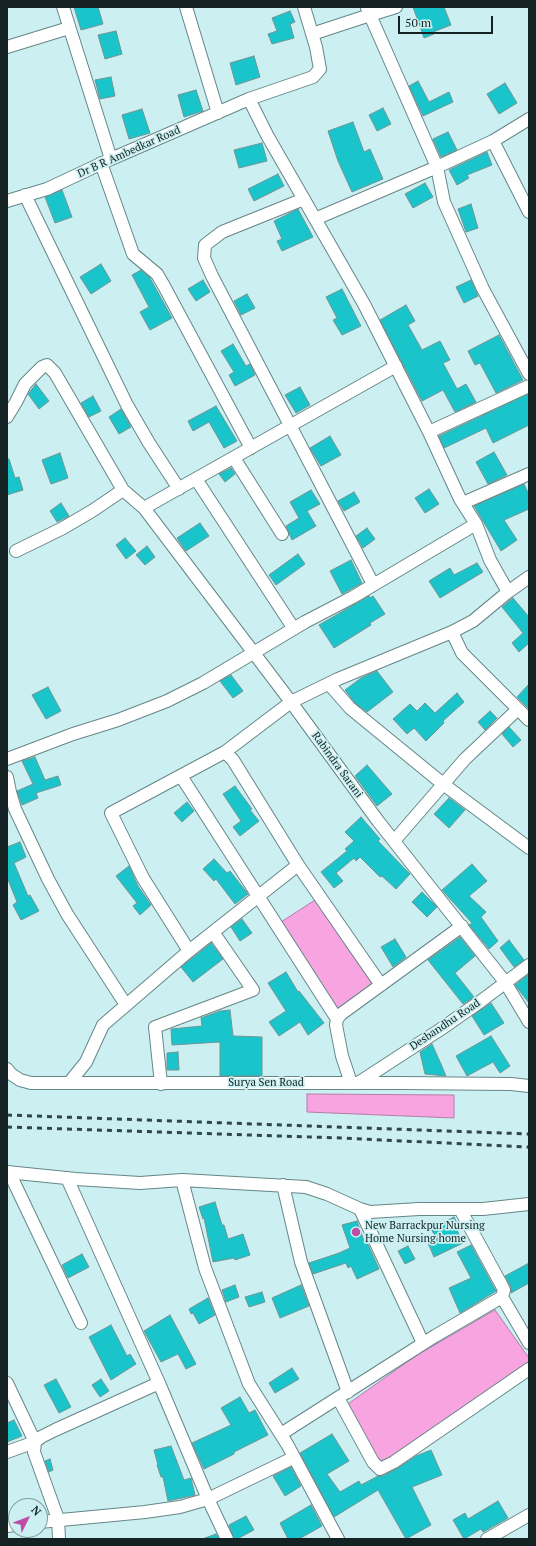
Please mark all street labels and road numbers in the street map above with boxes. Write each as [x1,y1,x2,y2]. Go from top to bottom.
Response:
street label: Dr B R Ambedkar Road [76,123,182,181]
street label: Rabindra Sarani [309,730,365,800]
street label: Desbandhu Road [407,997,483,1053]
street label: Surya Sen Road [228,1076,304,1090]

